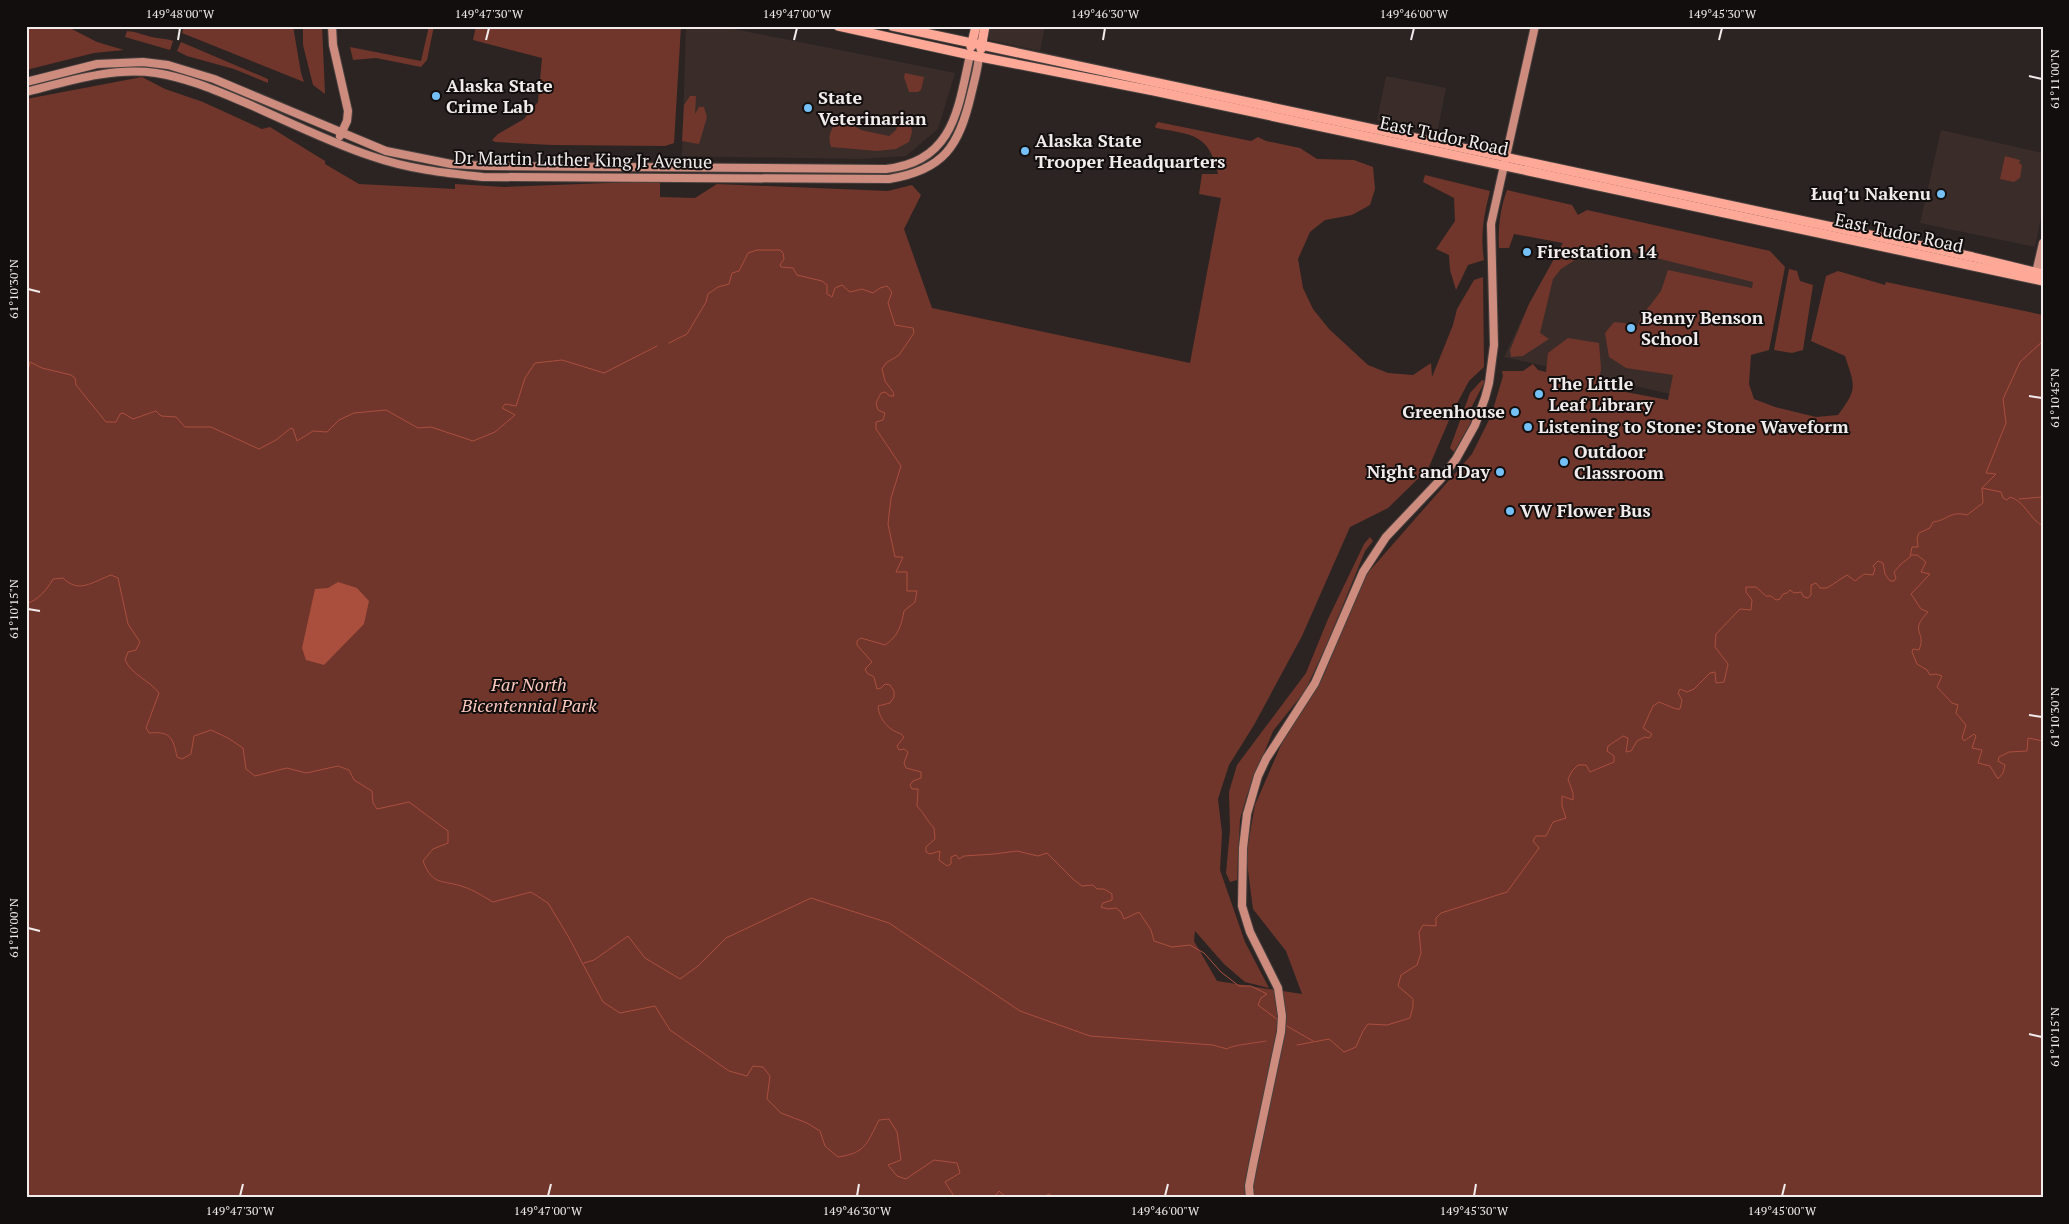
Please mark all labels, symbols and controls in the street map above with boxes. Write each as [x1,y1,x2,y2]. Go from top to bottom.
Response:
text: 149°48'00"W [146,6,215,21]
text: 149°47'30"W [455,6,524,21]
text: 149°47'00"W [763,6,832,21]
text: 149°46'30"W [1071,6,1140,21]
text: 149°46'00"W [1380,6,1449,21]
text: 149°45'30"W [1688,6,1757,21]
text: 61°11'00"N [2047,49,2062,109]
place label: Alaska State Crime Lab [446,73,553,118]
place label: State Veterinarian [818,85,927,130]
marker: Alaska State Crime Lab [430,90,442,102]
marker: State Veterinarian [802,102,814,114]
street label: East Tudor Road [1378,110,1511,160]
place label: Alaska State Trooper Headquarters [1035,128,1226,173]
street label: Dr Martin Luther King Jr Avenue [454,145,712,173]
marker: Alaska State Trooper Headquarters [1019,145,1031,157]
place label: Łuq’u Nakenu [1811,181,1931,205]
marker: Łuq’u Nakenu [1935,188,1947,200]
street label: East Tudor Road [1833,207,1966,257]
place label: Firestation 14 [1537,239,1658,263]
marker: Firestation 14 [1521,246,1533,258]
text: 61°10'30"N [6,259,21,319]
place label: Benny Benson School [1641,305,1764,350]
marker: Benny Benson School [1625,322,1637,334]
text: 61°10'45"N [2047,368,2062,428]
place label: The Little Leaf Library [1549,371,1653,416]
marker: The Little Leaf Library [1533,388,1545,400]
place label: Greenhouse [1402,399,1505,423]
marker: Greenhouse [1509,406,1521,418]
place label: Listening to Stone: Stone Waveform [1538,414,1849,438]
marker: Listening to Stone: Stone Waveform [1522,421,1534,433]
place label: Outdoor Classroom [1574,439,1664,484]
marker: Outdoor Classroom [1558,456,1570,468]
place label: Night and Day [1367,459,1490,483]
marker: Night and Day [1494,466,1506,478]
place label: VW Flower Bus [1520,498,1651,522]
marker: VW Flower Bus [1504,505,1516,517]
text: 61°10'15"N [6,579,21,639]
park label: Far North Bicentennial Park [460,672,597,717]
text: 61°10'30"N [2047,687,2062,747]
text: 61°10'00"N [6,898,21,958]
text: 61°10'15"N [2047,1007,2062,1067]
text: 149°47'30"W [206,1203,275,1218]
text: 149°47'00"W [514,1203,583,1218]
text: 149°46'30"W [823,1203,892,1218]
text: 149°46'00"W [1131,1203,1200,1218]
text: 149°45'30"W [1440,1203,1509,1218]
text: 149°45'00"W [1748,1203,1817,1218]

